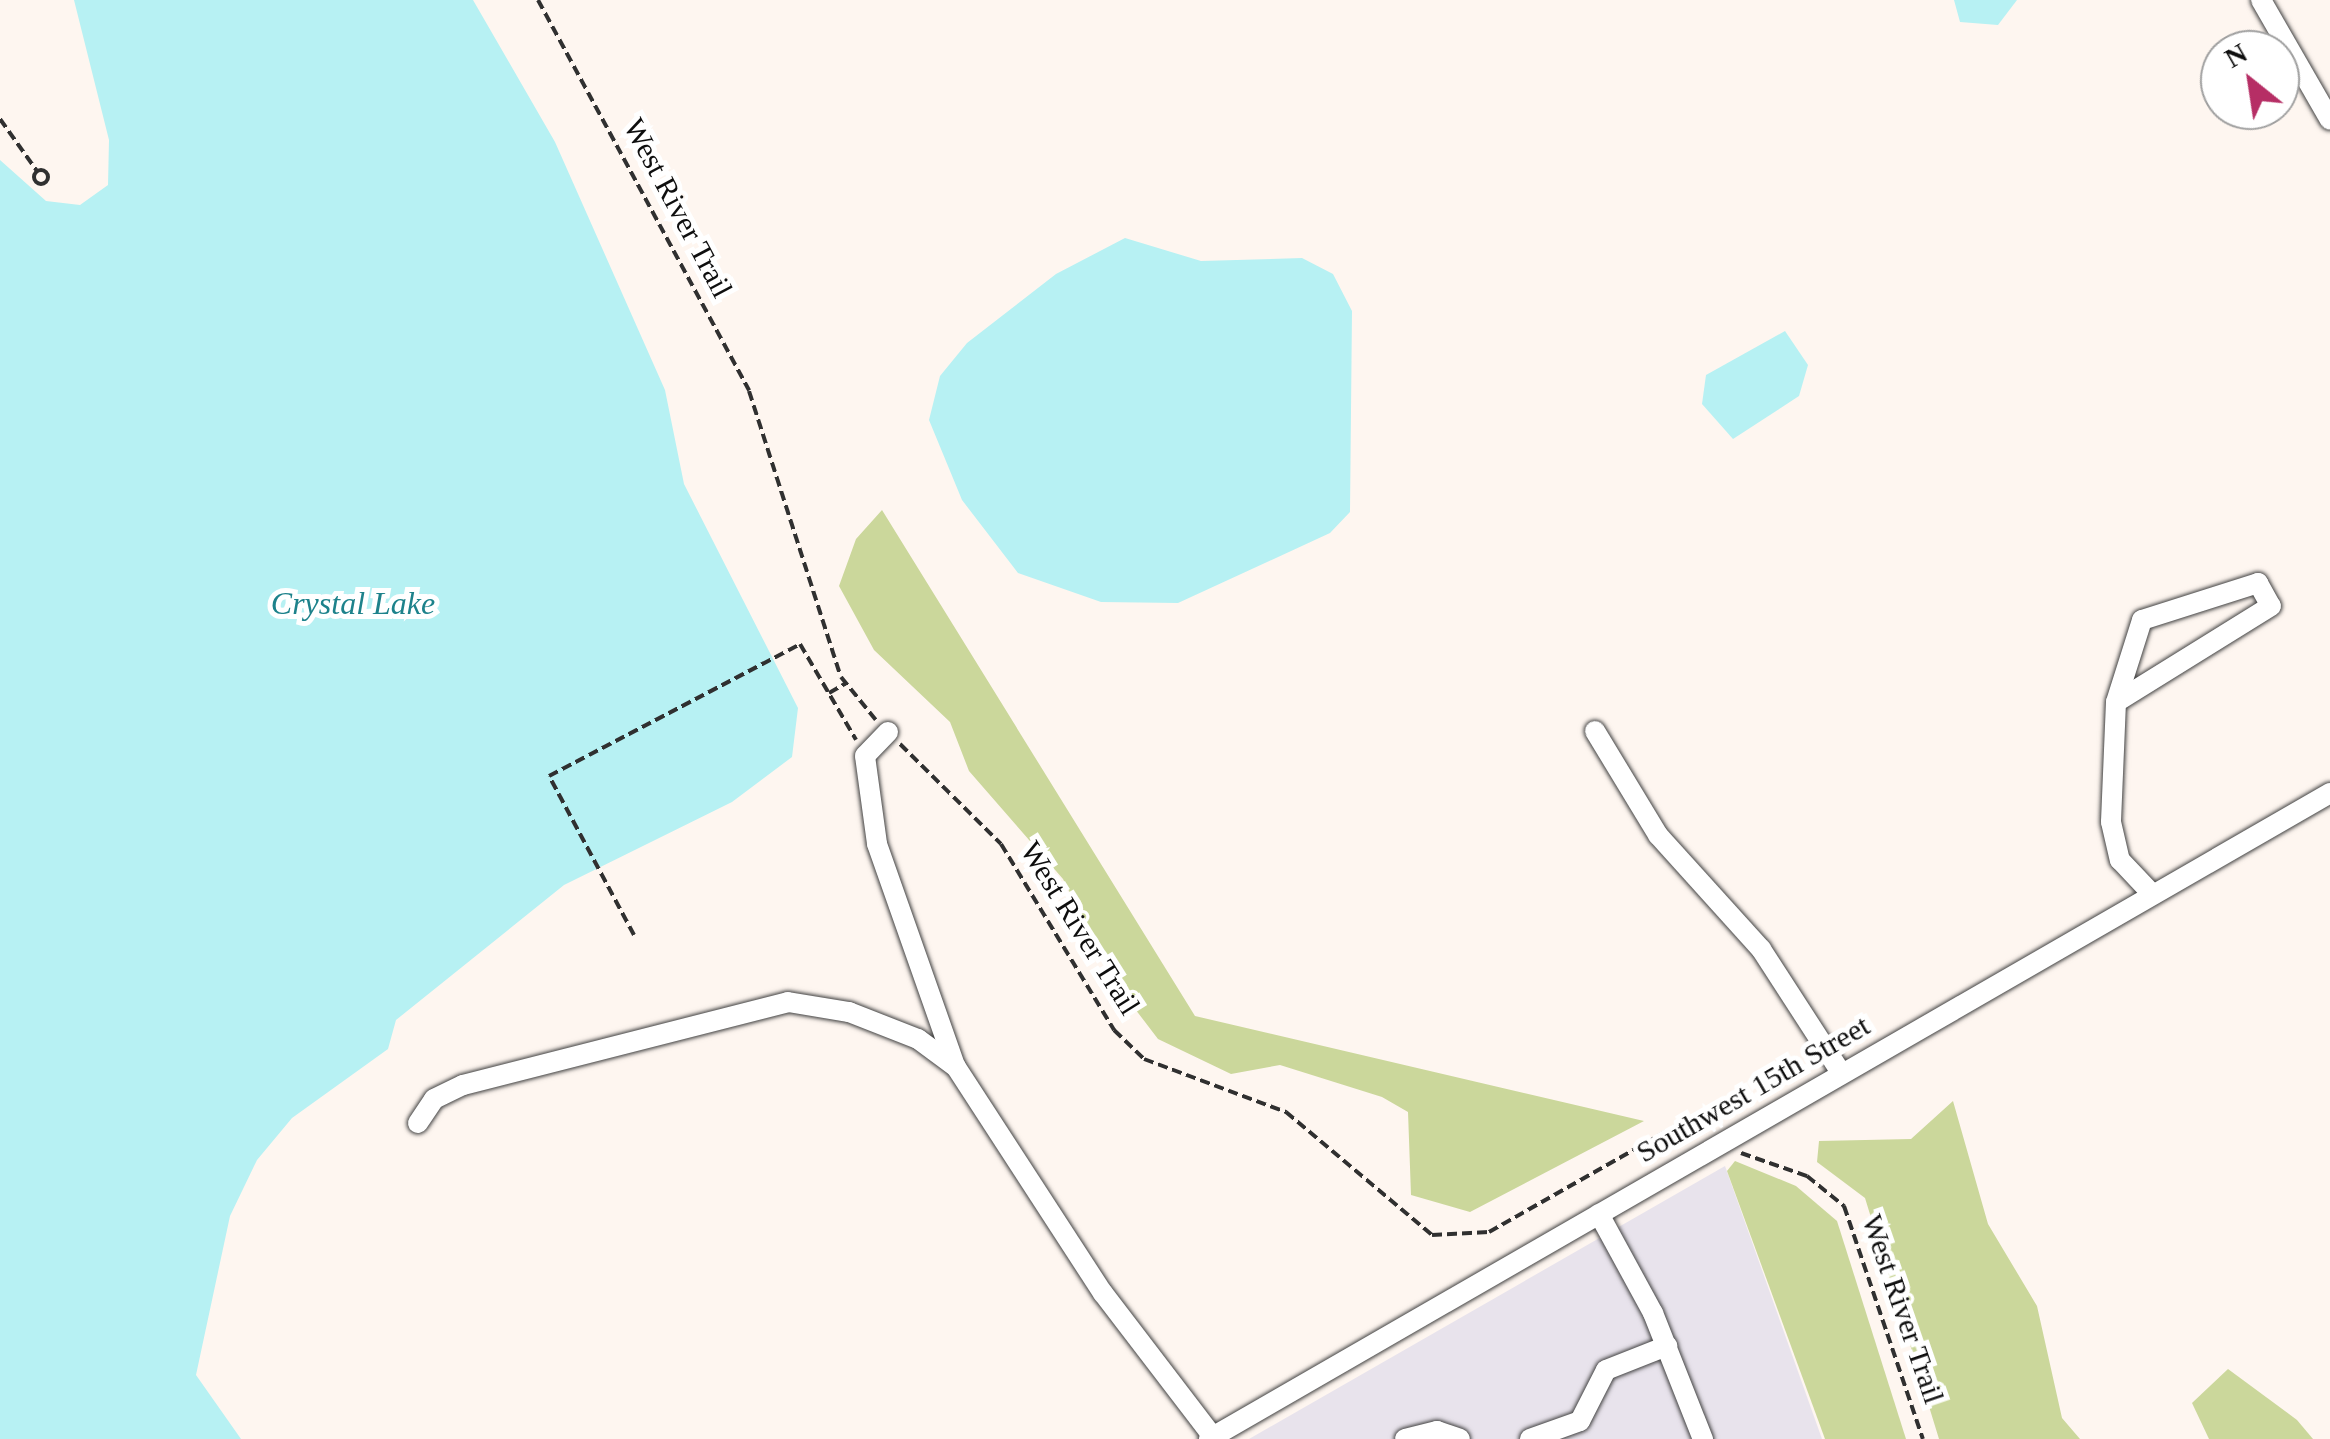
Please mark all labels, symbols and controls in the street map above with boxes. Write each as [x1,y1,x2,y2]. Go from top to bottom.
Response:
north arrow [2200,30,2300,130]
text: N [2219,37,2252,74]
street label: West River Trail [616,112,740,304]
water label: Crystal Lake [271,584,435,622]
street label: West River Trail [1012,834,1148,1022]
street label: Southwest 15th Street [1630,1008,1876,1170]
street label: West River Trail [1854,1209,1952,1409]

